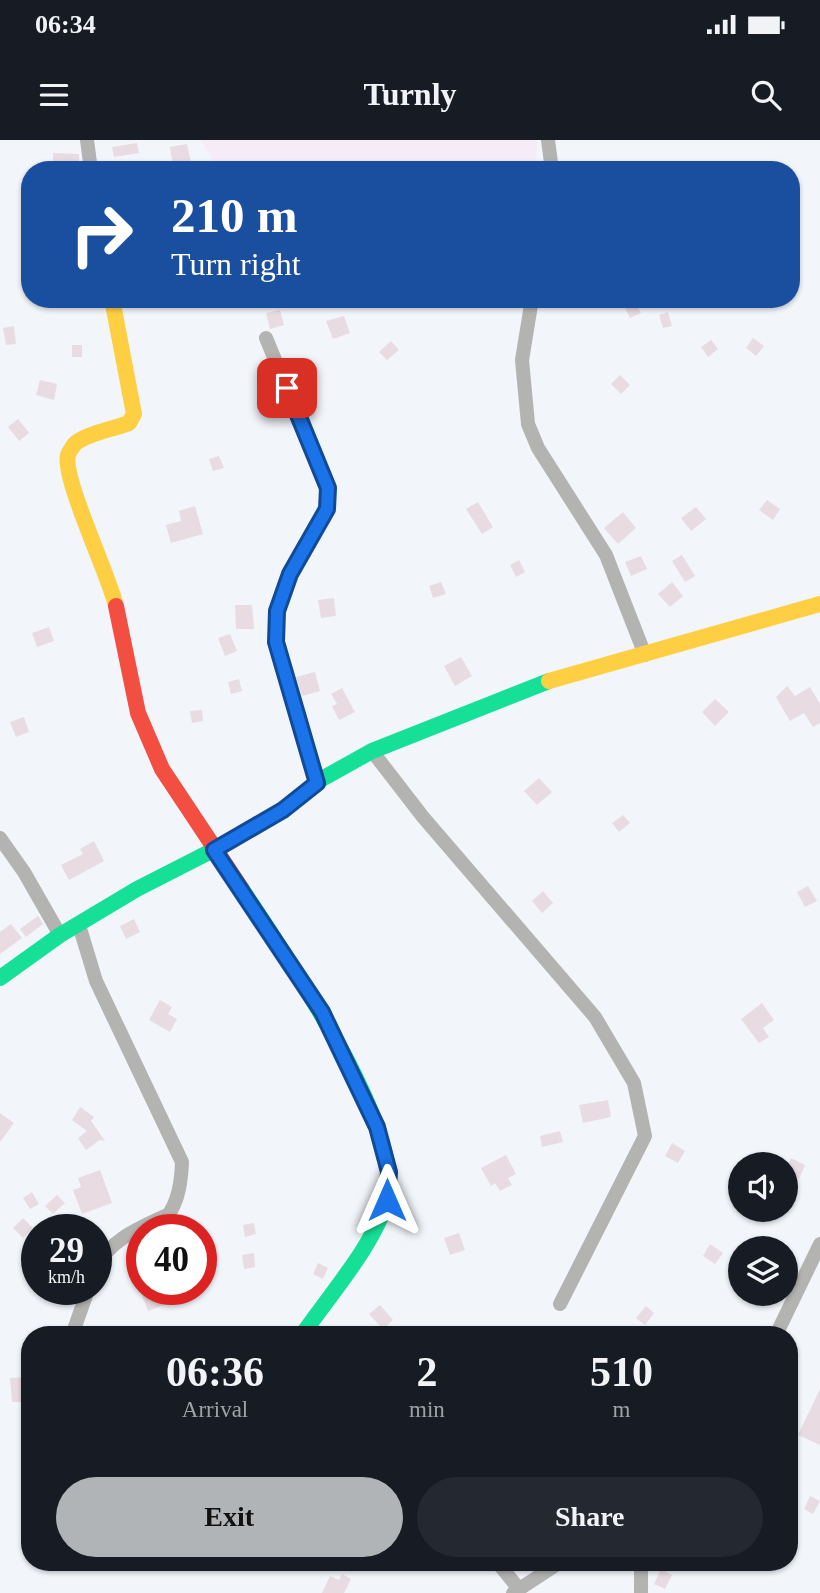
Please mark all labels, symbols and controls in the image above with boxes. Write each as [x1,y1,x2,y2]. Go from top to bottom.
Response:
text: 06:34 [35,10,96,39]
icon: menu [35,76,73,114]
text: Turnly [363,76,457,112]
icon: search [747,76,785,114]
text: 210 m [171,188,298,243]
icon: right [56,189,147,280]
text: Turn right [171,246,301,282]
pin [257,358,317,418]
icon: arrive [268,369,306,407]
map controls [728,1152,798,1306]
button: sound [728,1152,798,1222]
position arrow [350,1163,424,1237]
speed limit sign: 40 [126,1214,217,1305]
text: 29 [49,1231,84,1270]
button: layers [728,1236,798,1306]
text: km/h [48,1267,85,1287]
text: 06:36 [166,1349,264,1395]
text: 2 [416,1349,437,1395]
text: 510 [590,1349,653,1395]
text: Arrival [182,1397,248,1422]
text: min [409,1397,445,1422]
text: m [612,1397,630,1422]
button: Exit [56,1477,403,1557]
button: Share [417,1477,763,1557]

